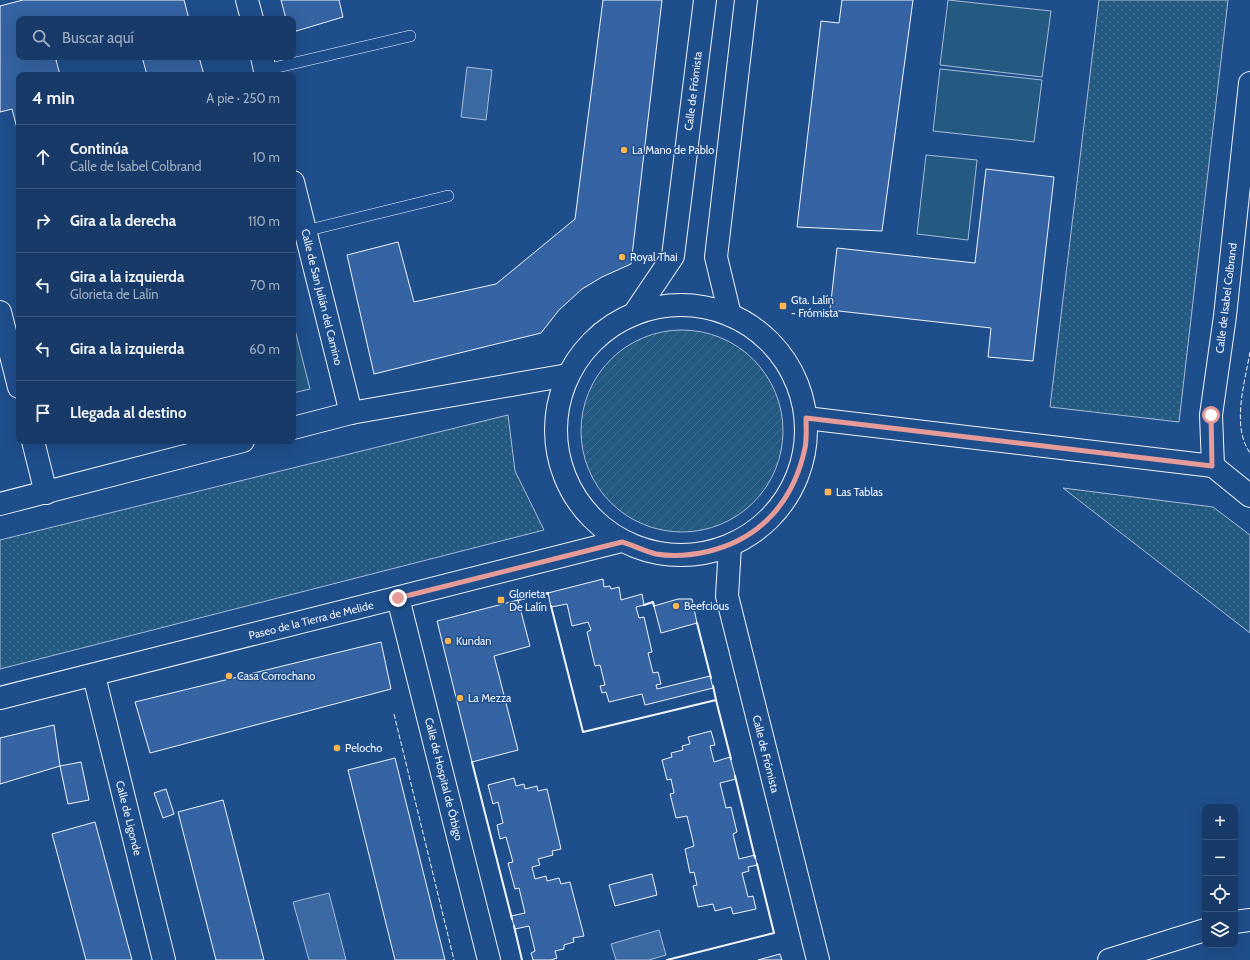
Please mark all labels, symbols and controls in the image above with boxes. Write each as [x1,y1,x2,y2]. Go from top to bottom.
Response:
search box [16,16,296,60]
icon: search [30,27,52,49]
text: Buscar aquí [62,29,134,47]
street label: Calle de Frómista [681,50,705,131]
text: 4 min [32,88,75,108]
text: A pie · 250 m [206,90,280,106]
text: Continúa [70,140,128,158]
place label: La Mano de Pablo [632,143,714,157]
marker: La Mano de Pablo [619,145,629,155]
icon: ahead [32,146,54,168]
text: 10 m [252,149,280,165]
text: Calle de Isabel Colbrand [70,158,201,174]
icon: right [32,210,54,232]
text: Gira a la derecha [70,212,176,230]
text: 110 m [248,213,280,229]
street label: Calle de San Julián del Camino [298,227,346,367]
street label: Calle de Isabel Colbrand [1212,242,1240,354]
place label: Royal Thai [630,250,678,264]
marker: Royal Thai [617,252,627,262]
text: Gira a la izquierda [70,268,184,286]
icon: left [32,274,54,296]
text: 70 m [250,277,280,293]
text: Glorieta de Lalín [70,286,159,302]
place label: Gta. Lalín - Frómista [791,293,839,320]
marker: Gta. Lalín - Frómista [778,301,788,311]
icon: left [32,338,54,360]
text: Gira a la izquierda [70,340,184,358]
text: 60 m [249,341,280,357]
icon: arrive [32,402,54,424]
text: Llegada al destino [70,404,186,422]
route start [1202,406,1220,424]
place label: Las Tablas [836,485,883,499]
marker: Las Tablas [823,487,833,497]
place label: Glorieta De Lalín [509,587,547,614]
route end [389,589,407,607]
marker: Glorieta De Lalín [496,595,506,605]
street label: Paseo de la Tierra de Melide [247,598,375,642]
place label: Beefcious [684,599,730,613]
marker: Beefcious [671,601,681,611]
place label: Kundan [456,634,491,648]
marker: Kundan [443,636,453,646]
place label: Casa Corrochano [237,669,315,683]
marker: Casa Corrochano [224,671,234,681]
place label: La Mezza [468,691,512,705]
marker: La Mezza [455,693,465,703]
street label: Calle de Frómista [750,714,783,795]
street label: Calle de Hospital de Órbigo [422,716,466,842]
place label: Pelocho [345,741,382,755]
marker: Pelocho [332,743,342,753]
street label: Calle de Ligonde [113,779,145,857]
map controls [1202,804,1238,948]
button: + [1202,804,1238,840]
button: − [1202,840,1238,876]
button: locate [1202,876,1238,912]
button: layers [1202,912,1238,948]

